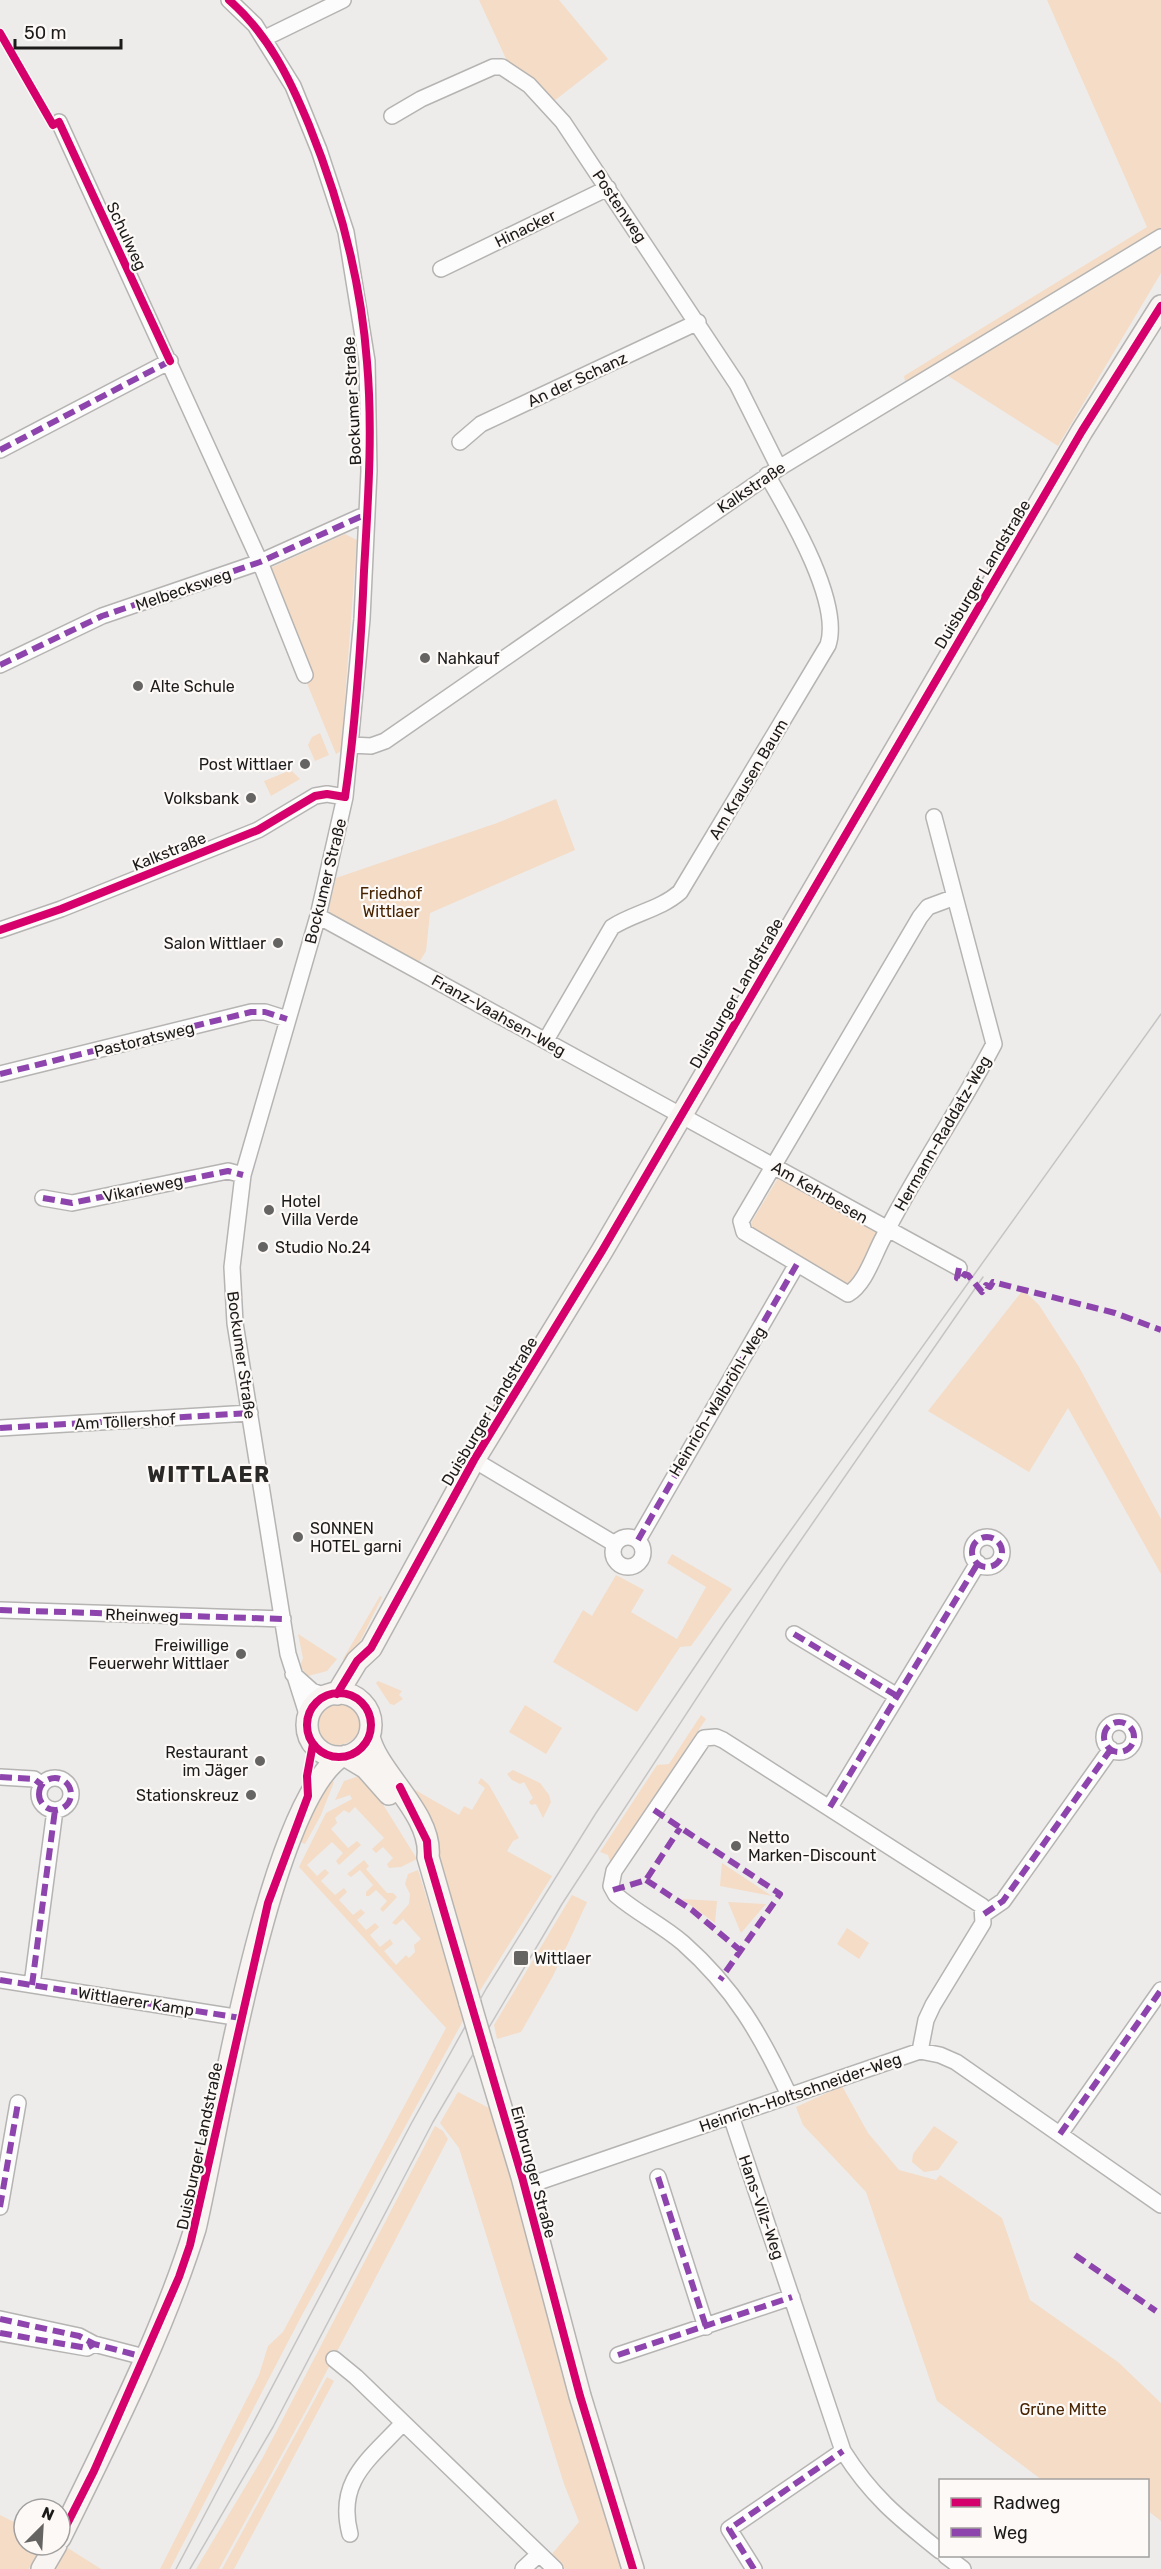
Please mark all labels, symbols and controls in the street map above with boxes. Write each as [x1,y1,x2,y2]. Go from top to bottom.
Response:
scale bar [15,12,122,50]
text: 50 m [24,22,67,44]
street label: Postenweg [588,166,651,246]
street label: Schulweg [102,199,151,273]
street label: Hinacker [492,206,559,251]
street label: Bockumer Straße [340,336,365,466]
street label: An der Schanz [524,348,630,411]
street label: Kalkstraße [714,458,789,517]
street label: Duisburger Landstraße [930,496,1035,652]
street label: Melbecksweg [133,564,234,615]
place label: Nahkauf [437,649,500,668]
marker: Nahkauf [418,651,432,665]
place label: Alte Schule [150,677,235,696]
marker: Alte Schule [131,679,145,693]
street label: Am Krausen Baum [705,716,792,843]
place label: Post Wittlaer [199,755,293,774]
marker: Post Wittlaer [298,757,312,771]
place label: Volksbank [164,789,240,808]
marker: Volksbank [244,791,258,805]
street label: Bockumer Straße [301,816,350,946]
street label: Kalkstraße [130,828,209,875]
park label: Friedhof Wittlaer [360,884,423,921]
street label: Duisburger Landstraße [686,915,787,1072]
place label: Salon Wittlaer [164,934,266,953]
marker: Salon Wittlaer [271,936,285,950]
street label: Franz-Vaahsen-Weg [428,971,569,1060]
street label: Pastoratsweg [92,1018,196,1061]
street label: Hermann-Raddatz-Weg [890,1052,995,1214]
street label: Am Kehrbesen [768,1157,871,1228]
street label: Vikarieweg [101,1171,185,1206]
place label: Hotel Villa Verde [281,1192,358,1229]
marker: Hotel Villa Verde [262,1203,276,1217]
place label: Studio No.24 [275,1238,371,1257]
marker: Studio No.24 [256,1240,270,1254]
street label: Bockumer Straße [223,1290,260,1420]
street label: Heinrich-Walbröhl-Weg [665,1323,770,1480]
street label: Duisburger Landstraße [437,1333,542,1489]
street label: Am Töllershof [74,1409,177,1434]
district label: WITTLAER [147,1461,271,1488]
place label: SONNEN HOTEL garni [310,1519,402,1556]
marker: SONNEN HOTEL garni [291,1530,305,1544]
street label: Rheinweg [105,1605,179,1626]
place label: Freiwillige Feuerwehr Wittlaer [89,1636,229,1673]
marker: Freiwillige Feuerwehr Wittlaer [234,1647,248,1661]
place label: Restaurant im Jäger [165,1743,248,1780]
marker: Restaurant im Jäger [253,1754,267,1768]
place label: Stationskreuz [136,1786,239,1805]
marker: Stationskreuz [244,1788,258,1802]
place label: Netto Marken-Discount [748,1828,876,1865]
marker: Netto Marken-Discount [729,1839,743,1853]
marker: Wittlaer [512,1949,530,1967]
place label: Wittlaer [534,1949,591,1968]
street label: Wittlaerer Kamp [76,1983,195,2020]
street label: Heinrich-Holtschneider-Weg [697,2049,904,2136]
street label: Duisburger Landstraße [172,2061,227,2231]
street label: Einbrunger Straße [507,2104,560,2240]
street label: Hans-Vilz-Weg [735,2152,788,2262]
park label: Grüne Mitte [1019,2400,1107,2419]
legend [939,2479,1149,2557]
text: Radweg [993,2492,1060,2514]
north arrow [12,2497,72,2557]
text: N [39,2503,57,2525]
text: Weg [993,2522,1028,2544]

